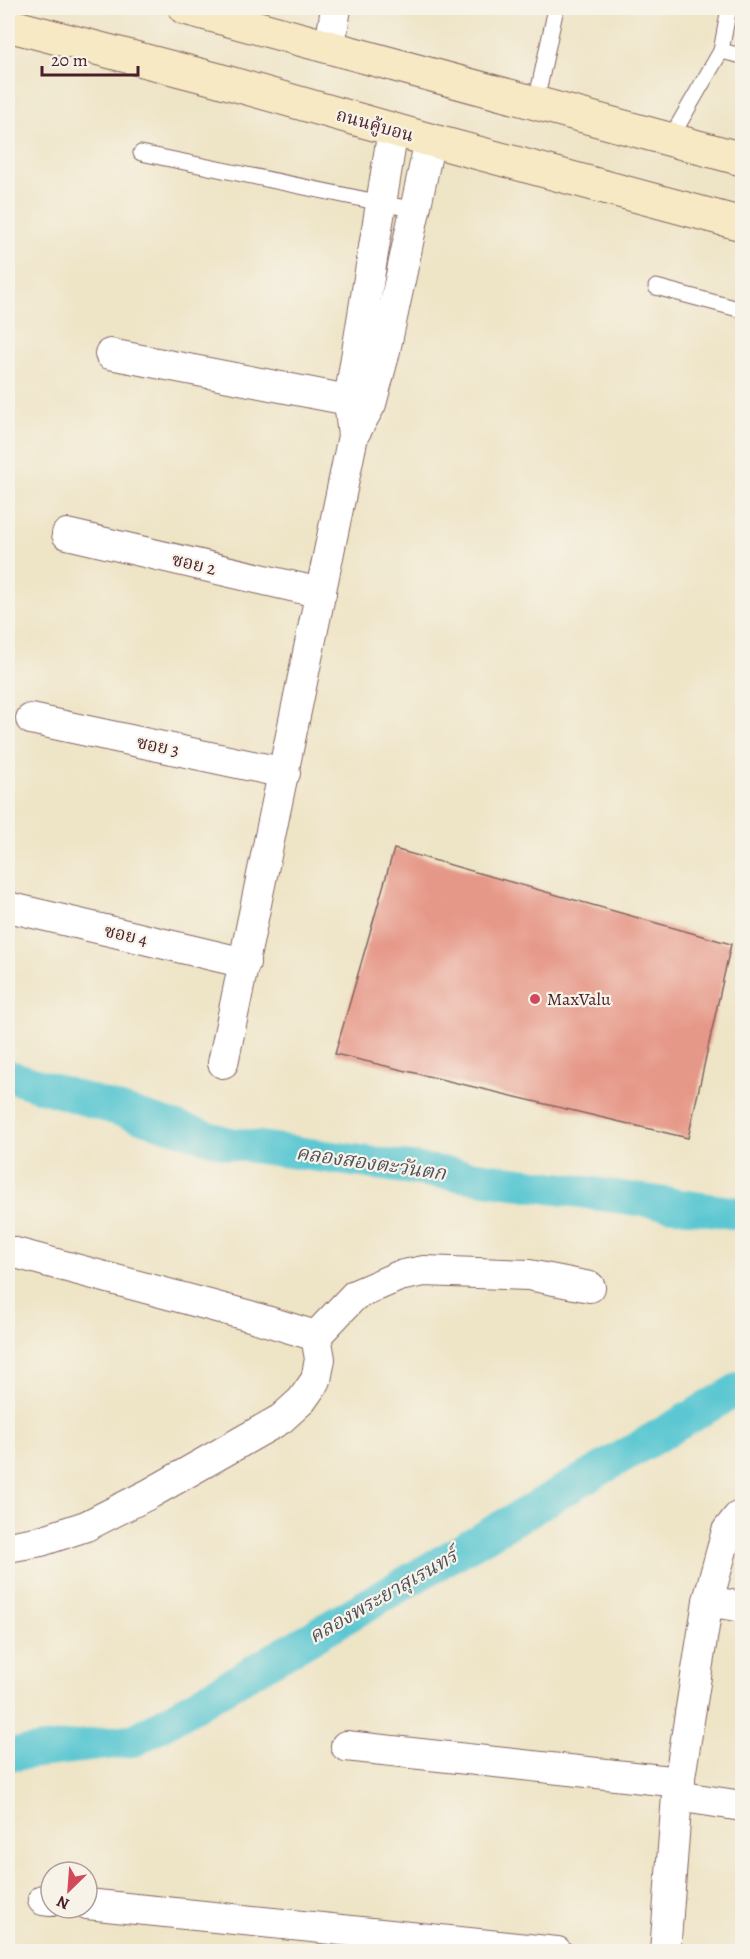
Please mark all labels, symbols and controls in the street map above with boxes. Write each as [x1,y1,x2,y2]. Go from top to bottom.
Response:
scale bar [42,39,138,77]
text: 20 m [51,48,88,72]
street label: ถนนคู้บอน [333,102,417,148]
street label: ซอย 2 [170,547,219,581]
street label: ซอย 3 [134,730,182,762]
street label: ซอย 4 [102,918,150,952]
place label: MaxValu [547,987,611,1011]
marker: MaxValu [528,992,542,1006]
water label: คลองสองตะวันตก [294,1139,448,1187]
water label: คลองพระยาสุเรนทร์ [304,1540,467,1649]
north arrow [39,1860,99,1920]
text: N [53,1890,73,1915]

